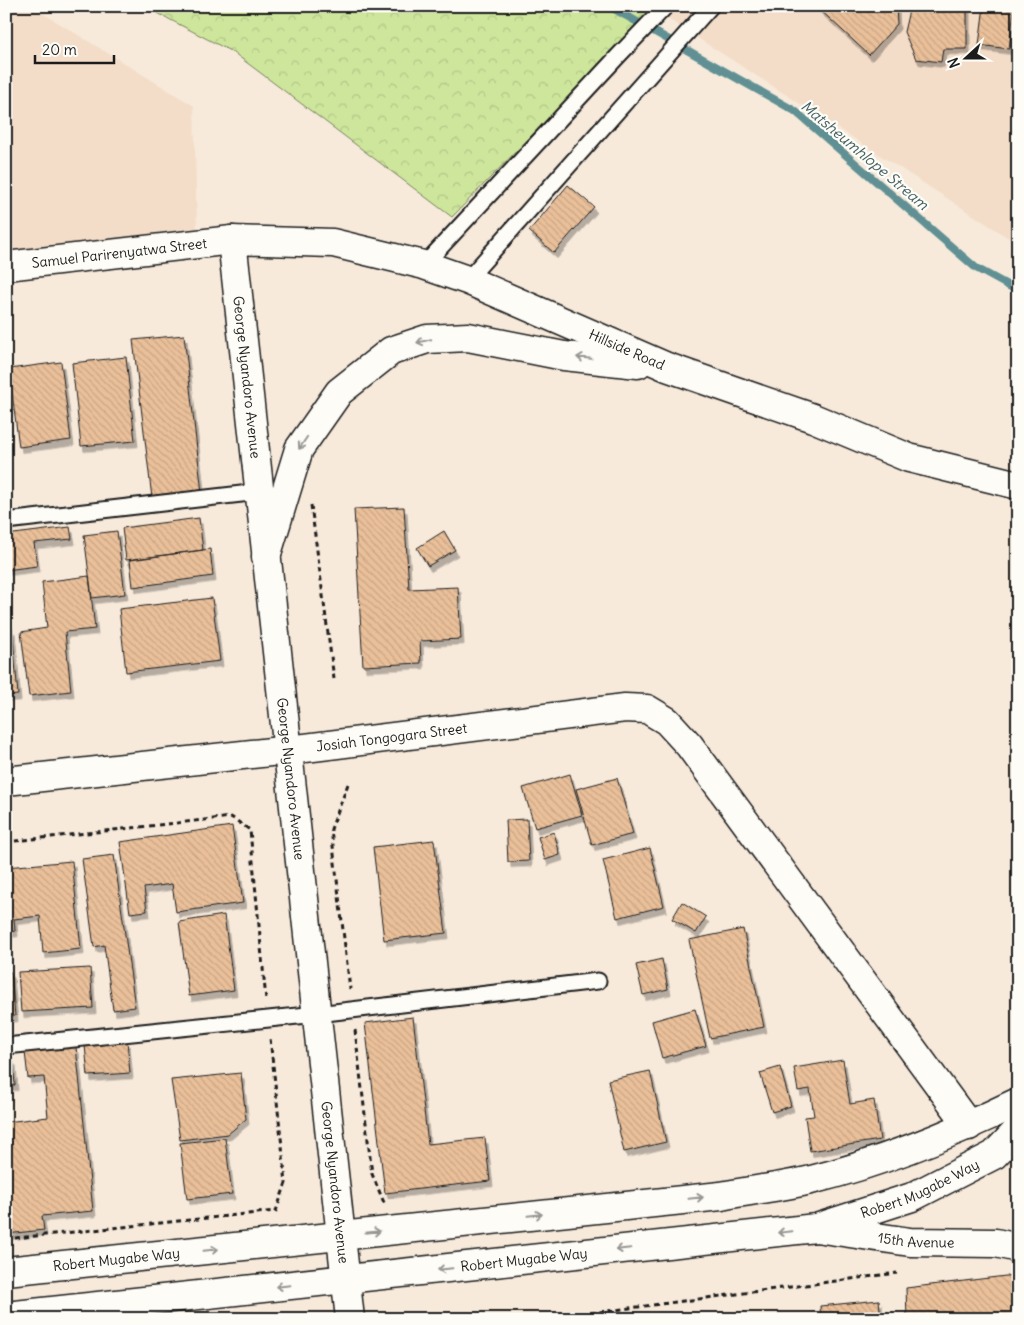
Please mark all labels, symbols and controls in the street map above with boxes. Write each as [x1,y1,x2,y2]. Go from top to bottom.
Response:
scale bar [35,32,114,64]
north arrow [942,32,992,82]
text: 20 m [42,40,77,59]
text: N [944,55,964,70]
water label: Matsheumhlope Stream [797,96,933,214]
street label: Samuel Parirenyatwa Street [31,234,208,272]
street label: George Nyandoro Avenue [229,295,265,459]
street label: Hillside Road [586,325,668,374]
one-way arrow [416,337,432,346]
one-way arrow [576,353,592,363]
one-way arrow [298,435,308,449]
street label: George Nyandoro Avenue [273,697,309,861]
street label: Josiah Tongogara Street [315,719,468,756]
street label: George Nyandoro Avenue [317,1100,353,1265]
street label: Robert Mugabe Way [858,1155,982,1222]
one-way arrow [688,1193,704,1203]
one-way arrow [526,1210,542,1220]
one-way arrow [777,1227,793,1237]
one-way arrow [365,1228,381,1237]
street label: 15th Avenue [877,1228,954,1252]
street label: Robert Mugabe Way [52,1244,181,1275]
street label: Robert Mugabe Way [459,1244,588,1276]
one-way arrow [616,1244,632,1254]
one-way arrow [203,1245,219,1254]
one-way arrow [437,1264,453,1274]
one-way arrow [275,1281,291,1291]

